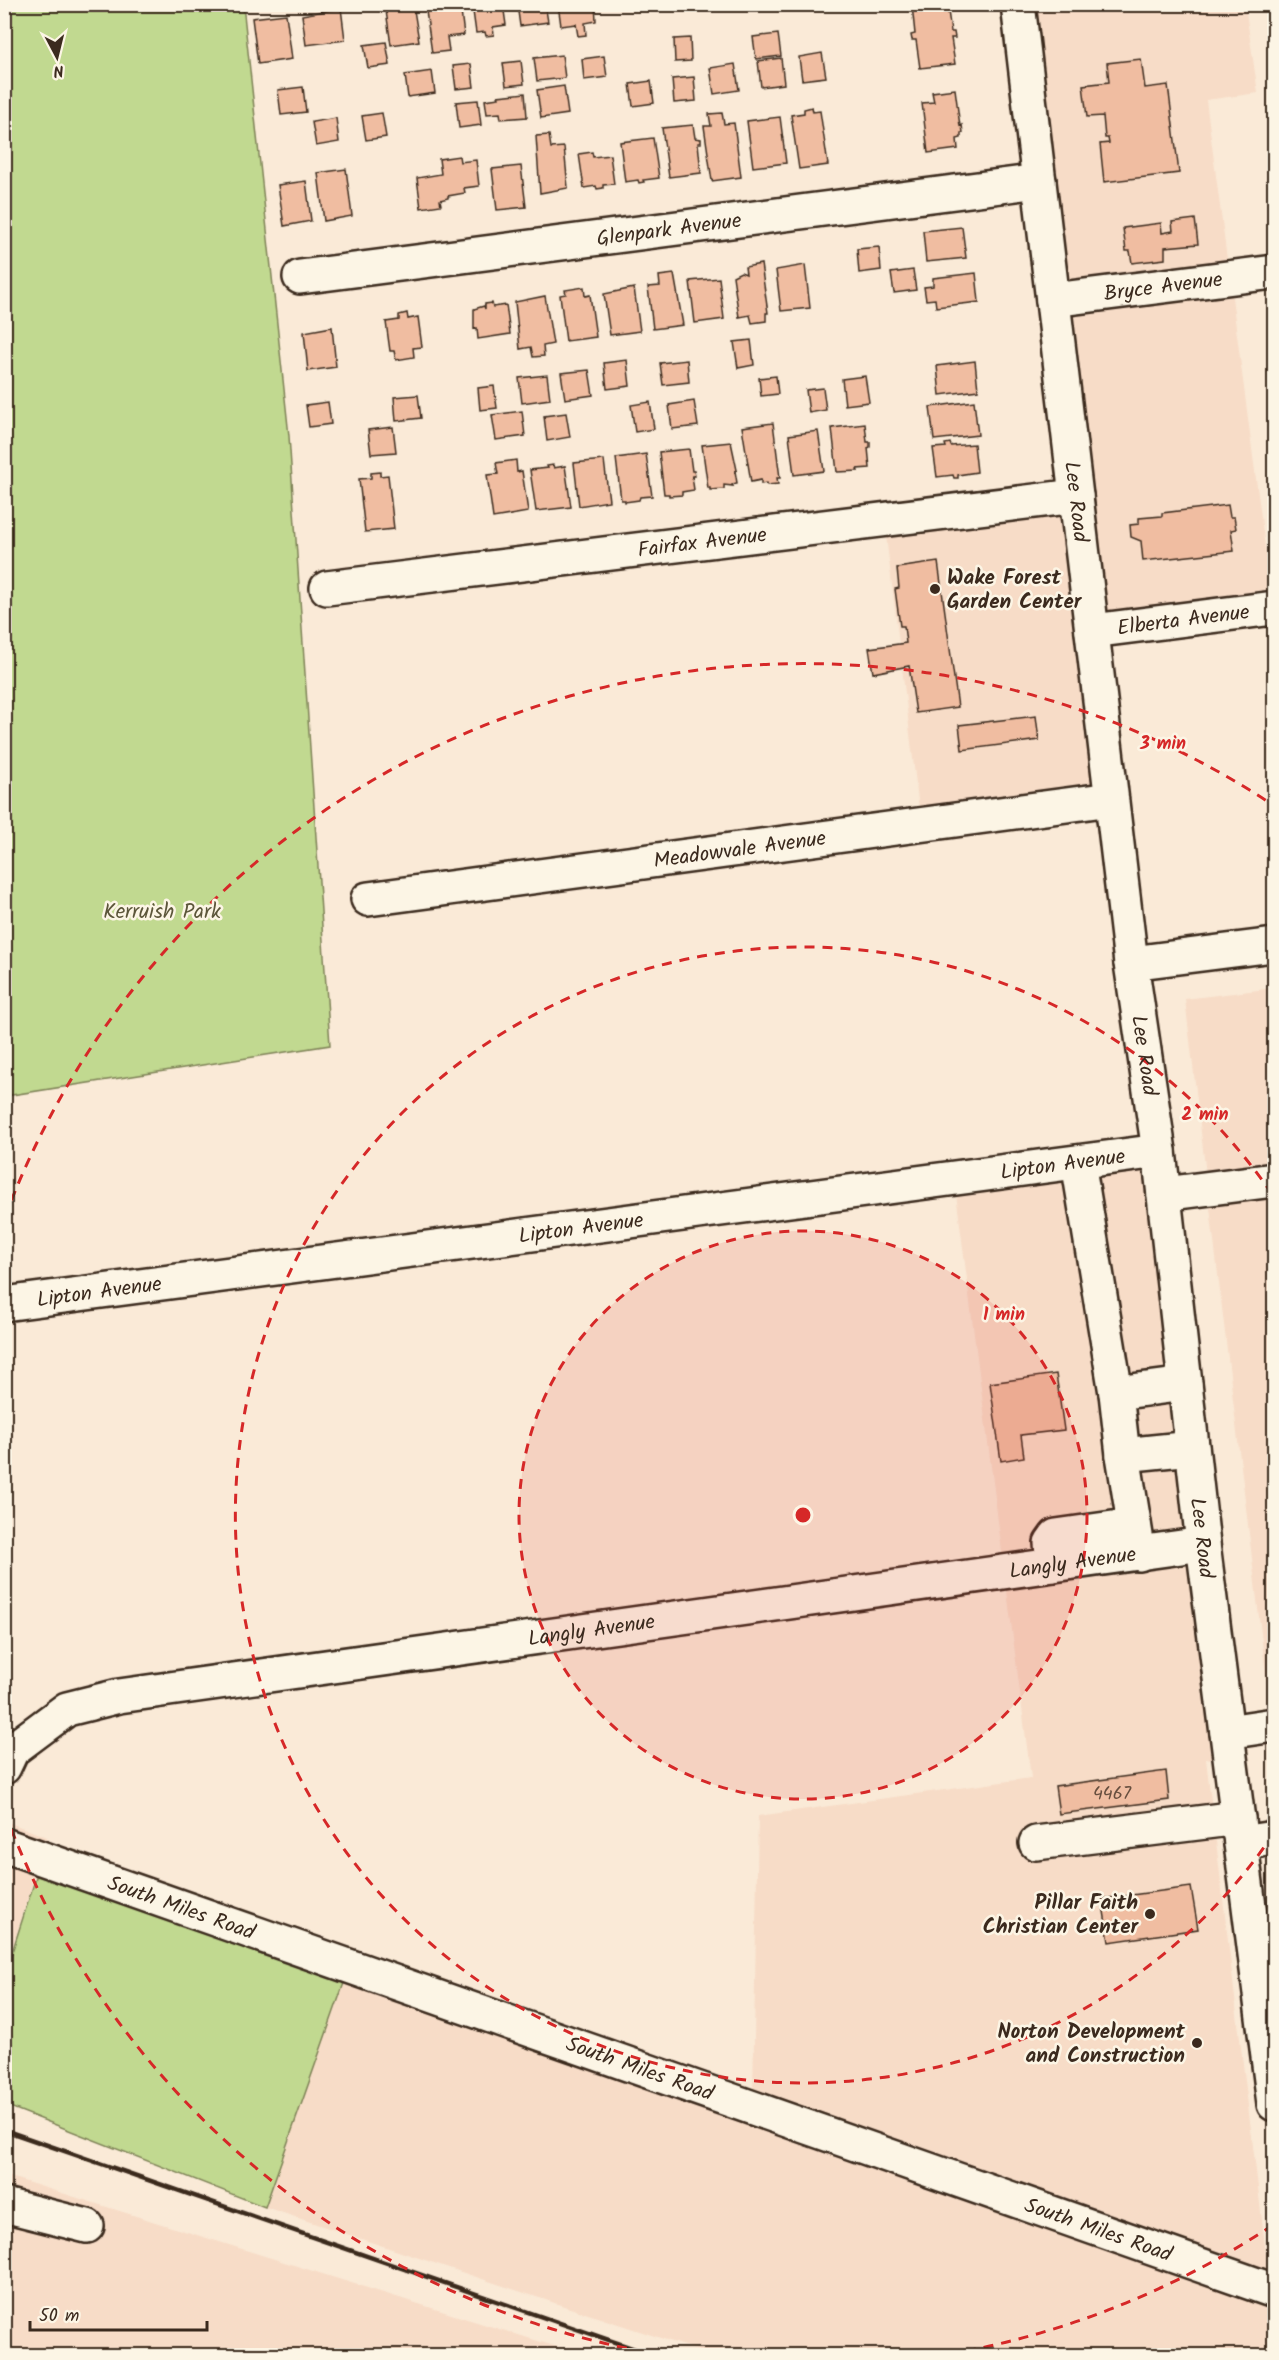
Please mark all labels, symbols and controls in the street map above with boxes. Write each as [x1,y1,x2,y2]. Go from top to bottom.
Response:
north arrow [27,27,87,87]
text: N [52,57,65,83]
street label: Glenpark Avenue [595,205,744,256]
street label: Bryce Avenue [1102,264,1225,311]
street label: Lee Road [1054,460,1096,544]
street label: Fairfax Avenue [636,519,769,568]
place label: Wake Forest Garden Center [947,562,1083,619]
marker: Wake Forest Garden Center [928,582,942,596]
street label: Elberta Avenue [1115,596,1252,646]
text: 3 min [1139,730,1186,759]
street label: Meadowvale Avenue [652,822,829,878]
park label: Kerruish Park [103,896,221,929]
street label: Lee Road [1121,1013,1166,1099]
text: 2 min [1182,1101,1228,1130]
street label: Lipton Avenue [998,1141,1128,1190]
street label: Lipton Avenue [517,1204,646,1254]
street label: Lipton Avenue [35,1268,164,1317]
text: 1 min [983,1301,1025,1330]
street label: Lee Road [1180,1496,1222,1581]
centre of rings [793,1505,813,1525]
street label: Langly Avenue [1007,1538,1139,1589]
street label: Langly Avenue [526,1606,658,1656]
house number: 4467 [1093,1780,1132,1809]
street label: South Miles Road [103,1868,260,1950]
place label: Pillar Faith Christian Center [983,1887,1139,1944]
marker: Pillar Faith Christian Center [1143,1907,1157,1921]
place label: Norton Development and Construction [997,2016,1186,2073]
street label: South Miles Road [561,2029,718,2111]
marker: Norton Development and Construction [1190,2036,1204,2050]
street label: South Miles Road [1020,2190,1177,2272]
scale bar [30,2294,207,2332]
text: 50 m [39,2302,79,2331]

